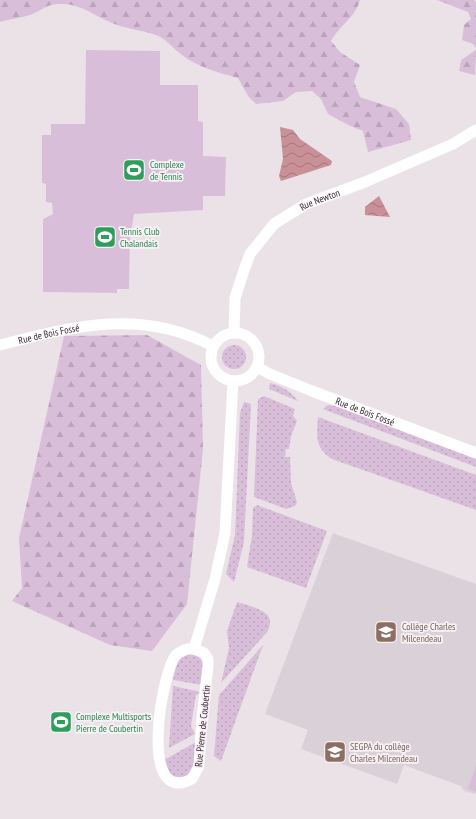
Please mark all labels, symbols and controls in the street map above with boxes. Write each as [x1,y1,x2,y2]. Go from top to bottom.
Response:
sports icon: Complexe de Tennis [121,157,147,183]
place label: Complexe de Tennis [150,158,184,183]
street label: Rue Newton [297,186,342,214]
sports icon: Tennis Club Chalandais [92,224,118,250]
place label: Tennis Club Chalandais [120,225,160,250]
street label: Rue de Bois Fossé [17,321,80,347]
street label: Rue de Bois Fossé [334,395,396,429]
school or university icon: Collège Charles Milcendeau [373,619,399,645]
place label: Collège Charles Milcendeau [402,620,456,645]
street label: Rue Pierre de Coubertin [192,684,213,768]
sports icon: Complexe Multisports Pierre de Coubertin [48,709,74,735]
place label: Complexe Multisports Pierre de Coubertin [76,710,152,735]
school or university icon: SEGPA du collège Charles Milcendeau [322,739,348,765]
place label: SEGPA du collège Charles Milcendeau [350,740,417,765]

